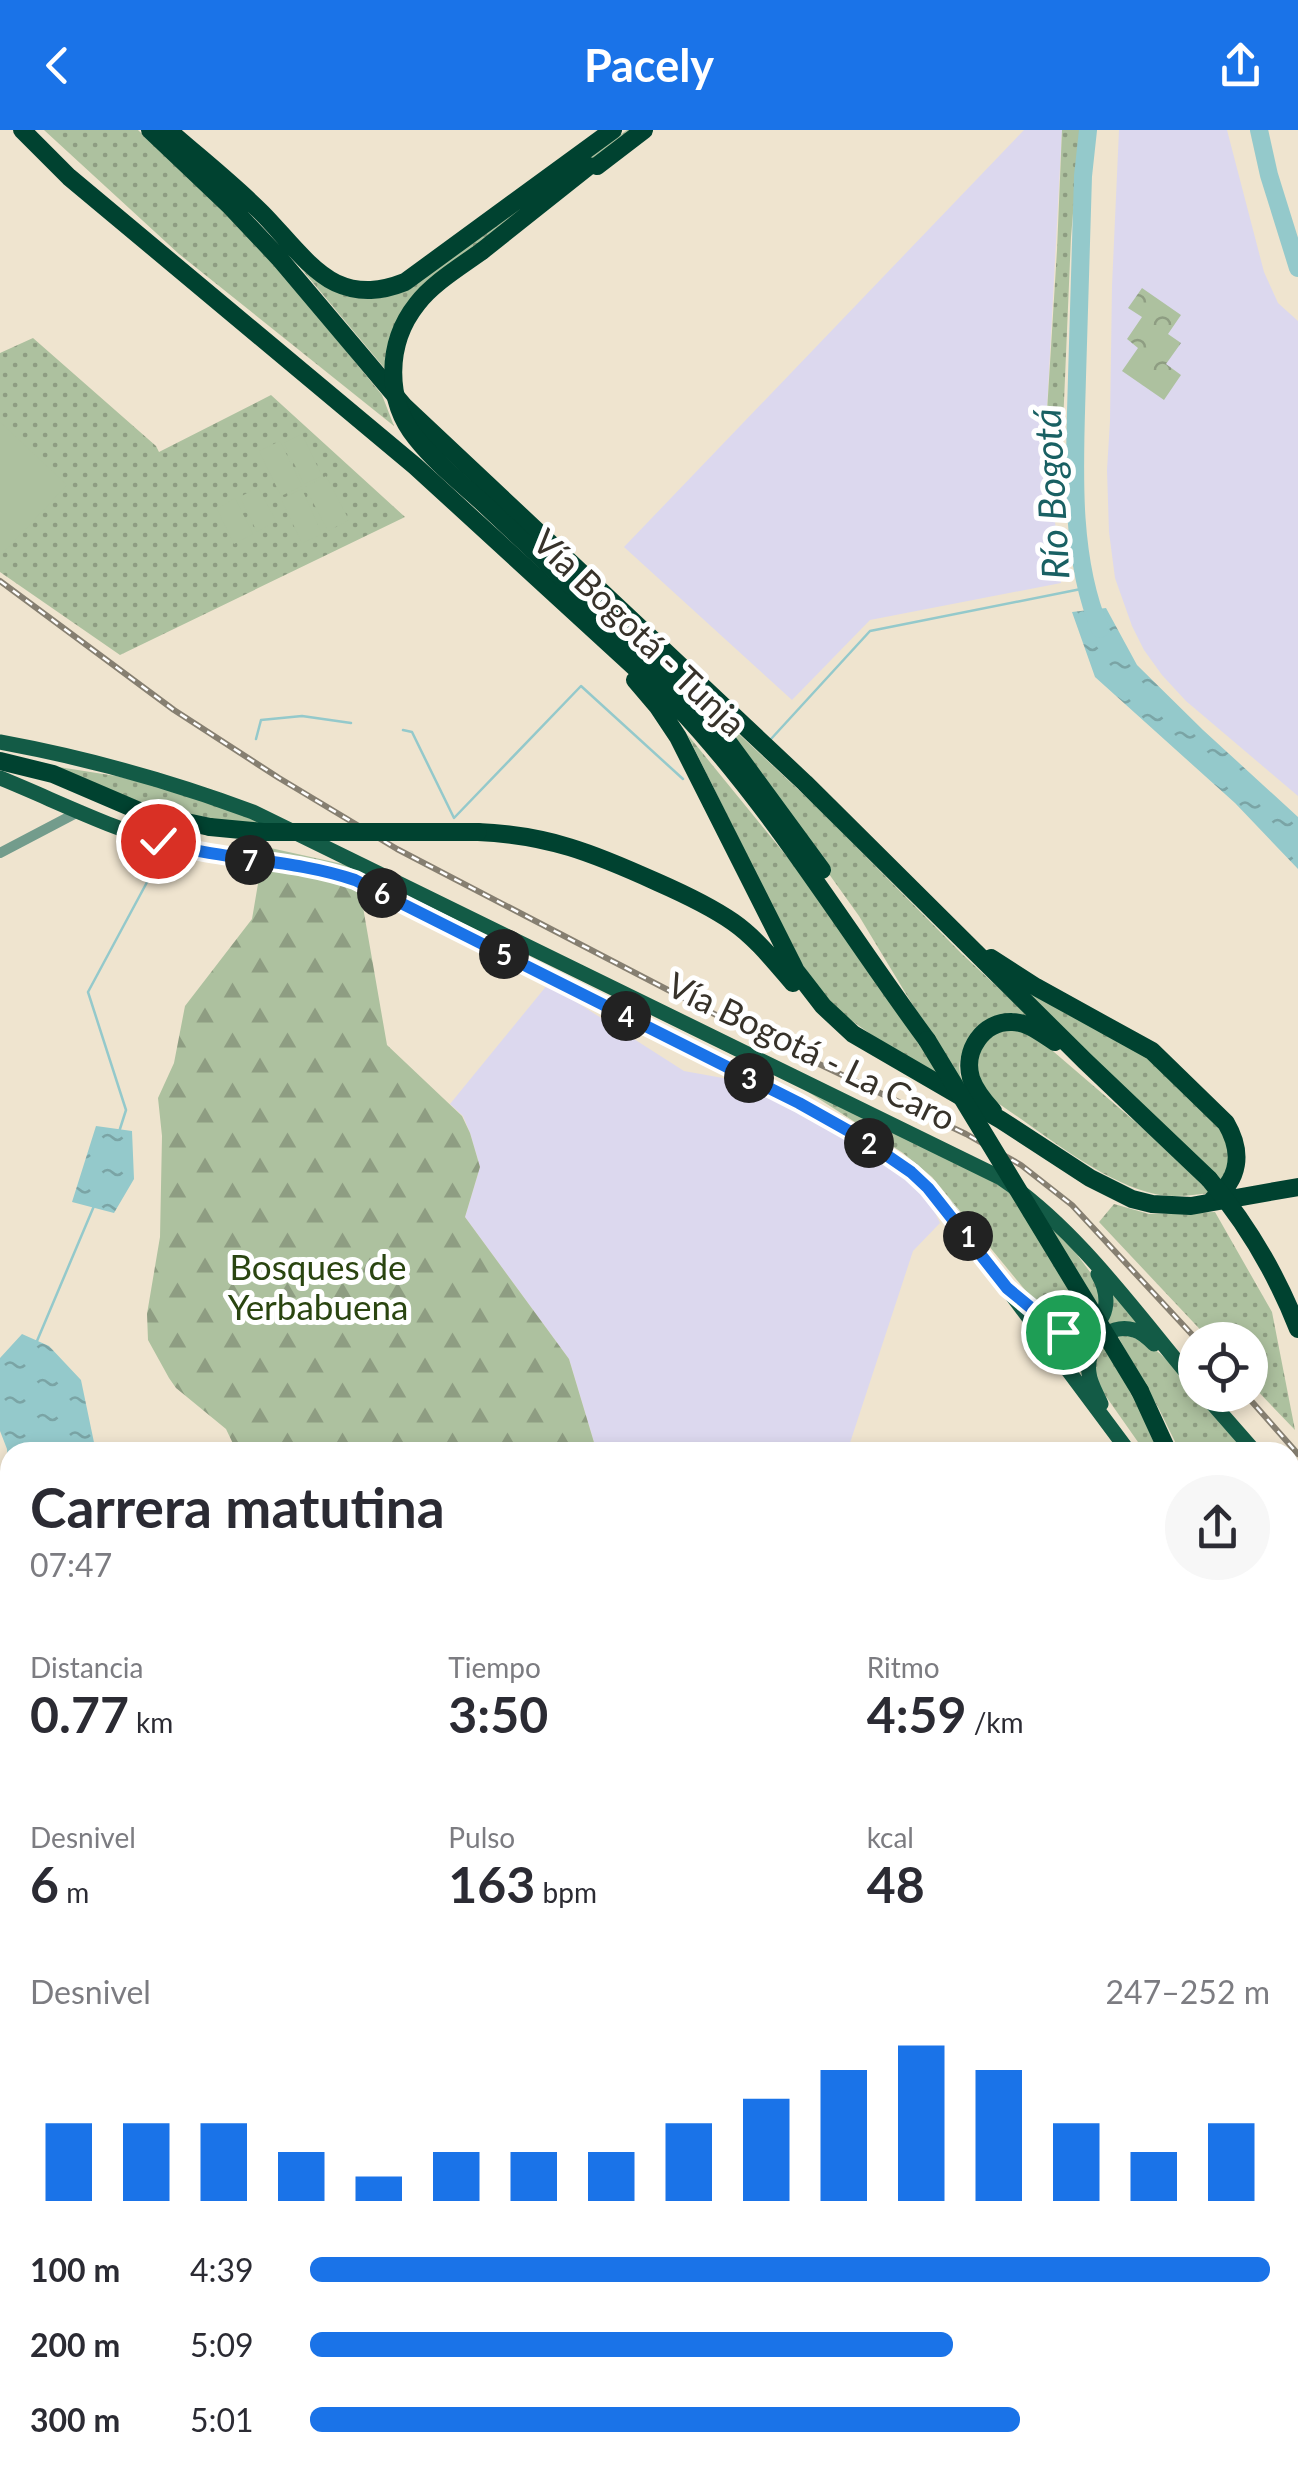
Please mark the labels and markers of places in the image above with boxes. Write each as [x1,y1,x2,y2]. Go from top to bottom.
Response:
pin [116,799,201,884]
pin: 7 [225,835,275,885]
pin: 6 [357,868,407,918]
pin: 5 [479,929,529,979]
pin: 4 [601,991,651,1041]
pin: 3 [724,1053,774,1103]
pin: 2 [844,1118,894,1168]
pin: 1 [943,1211,993,1261]
pin [1021,1290,1106,1375]

